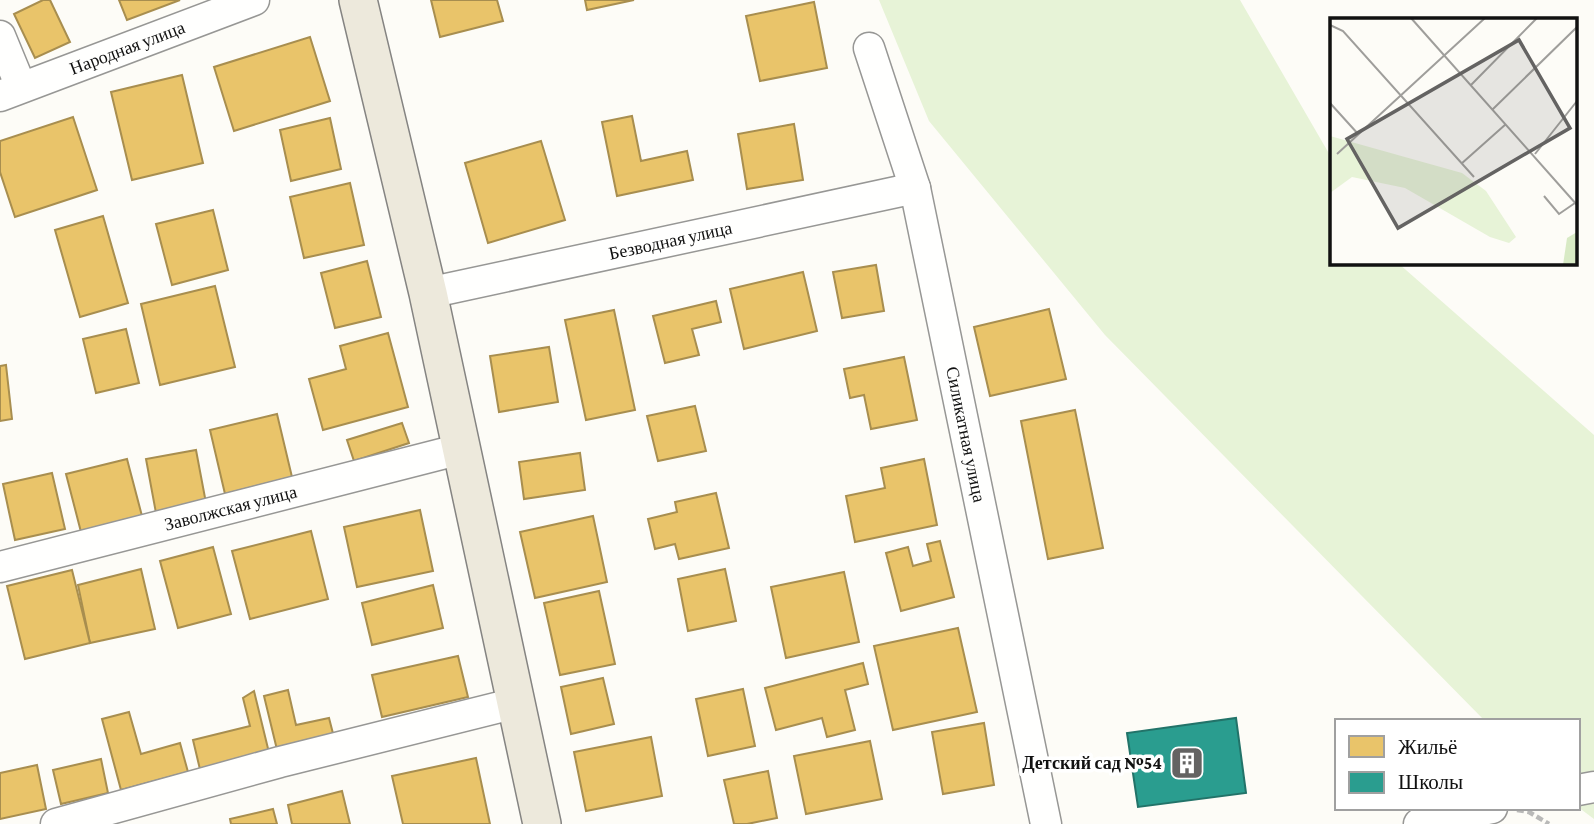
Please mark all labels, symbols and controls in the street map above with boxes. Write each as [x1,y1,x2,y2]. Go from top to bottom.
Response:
street label: Народная улица [67,17,188,79]
inset map [1330,18,1576,264]
street label: Безводная улица [607,218,734,264]
street label: Силикатная улица [942,365,989,504]
street label: Заволжская улица [162,481,299,535]
legend [1335,719,1580,810]
text: Жильё [1398,735,1457,759]
building icon: Детский сад №54 [1168,744,1206,782]
place label: Детский сад №54 [1022,753,1162,773]
text: Школы [1398,770,1463,794]

